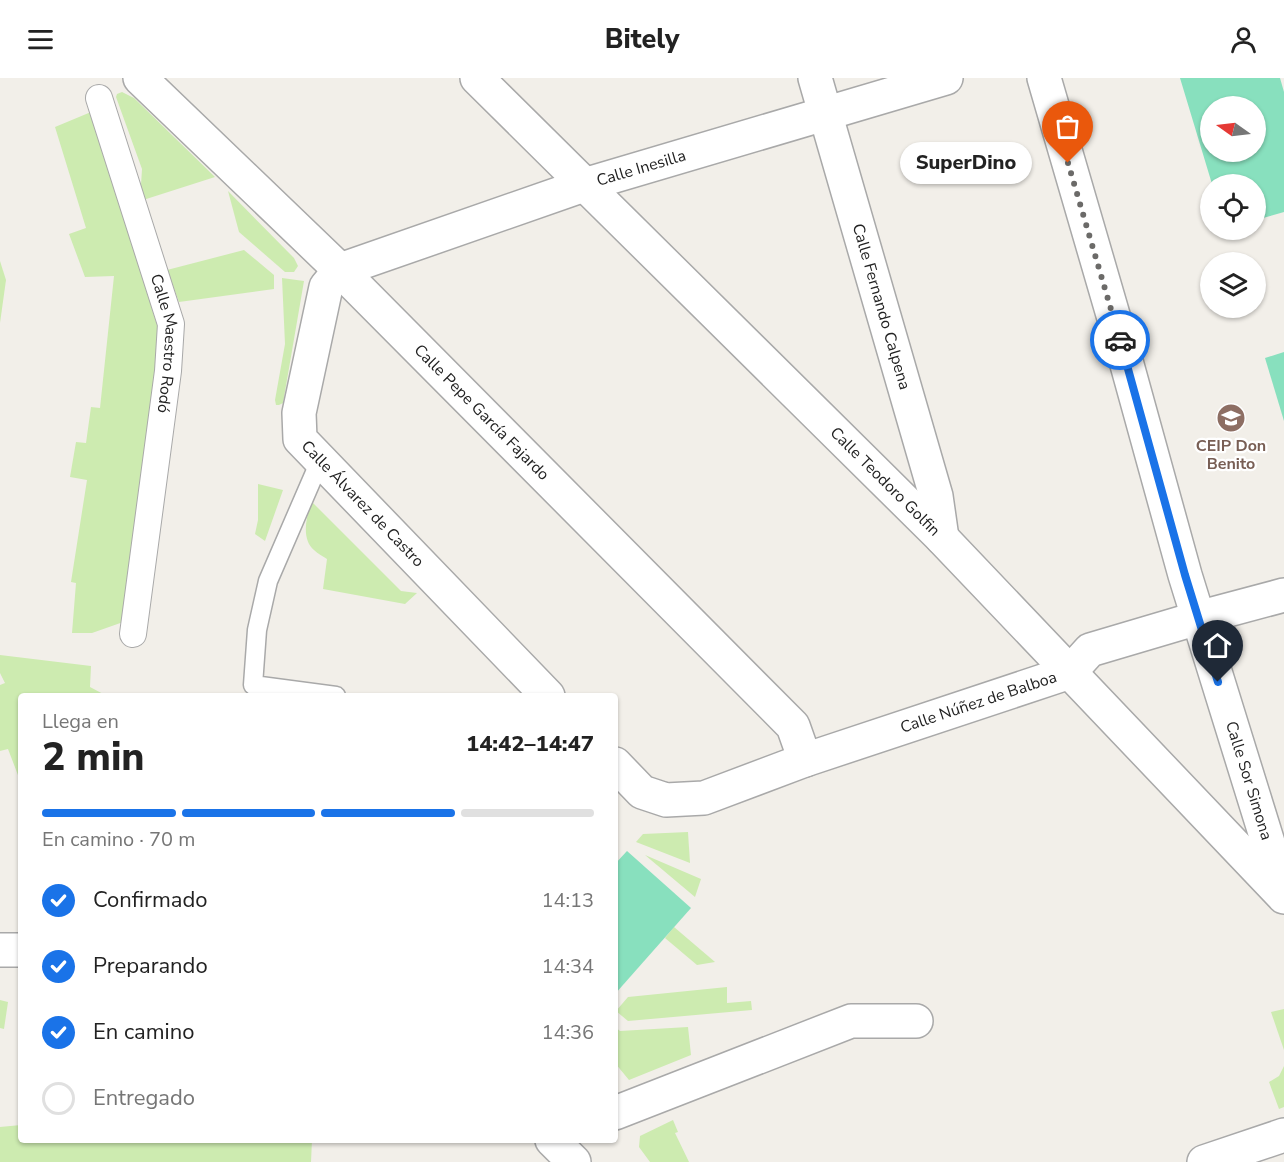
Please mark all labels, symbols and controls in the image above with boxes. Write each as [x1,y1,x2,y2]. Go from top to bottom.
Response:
text: Bitely [605,21,679,58]
icon: menu [24,23,57,56]
icon: person [1227,23,1260,56]
north arrow [1200,96,1266,162]
map controls [1200,96,1266,318]
pin [1042,101,1093,163]
icon: bag [1051,110,1084,143]
callout: SuperDino [900,142,1032,184]
street label: Calle Inesilla [594,144,688,192]
text: SuperDino [916,149,1016,176]
button: locate [1200,174,1266,240]
street label: Calle Fernando Calpena [847,221,916,392]
button: layers [1200,252,1266,318]
street label: Calle Maestro Rodó [145,271,182,415]
courier [1090,310,1150,370]
icon: car [1104,324,1137,357]
street label: Calle Pepe García Fajardo [409,339,554,485]
school or university icon: CEIP Don Benito [1215,402,1247,434]
street label: Calle Teodoro Golfin [825,422,945,541]
place label: CEIP Don Benito [1196,435,1266,475]
street label: Calle Álvarez de Castro [296,436,429,572]
pin [1192,620,1243,682]
icon: home [1201,629,1234,662]
street label: Calle Núñez de Balboa [897,666,1060,739]
text: Llega en [42,708,119,735]
street label: Calle Sor Simona [1220,719,1278,843]
text: 14:42–14:47 [466,729,594,759]
text: 2 min [42,731,145,784]
text: En camino · 70 m [42,826,195,853]
icon: check [42,884,75,917]
text: Confirmado [93,885,208,915]
text: 14:13 [541,887,594,914]
icon: check [42,950,75,983]
text: Preparando [93,951,208,981]
text: 14:34 [541,953,594,980]
icon: check [42,1016,75,1049]
text: En camino [93,1017,194,1047]
text: 14:36 [541,1019,594,1046]
text: Entregado [93,1083,195,1113]

